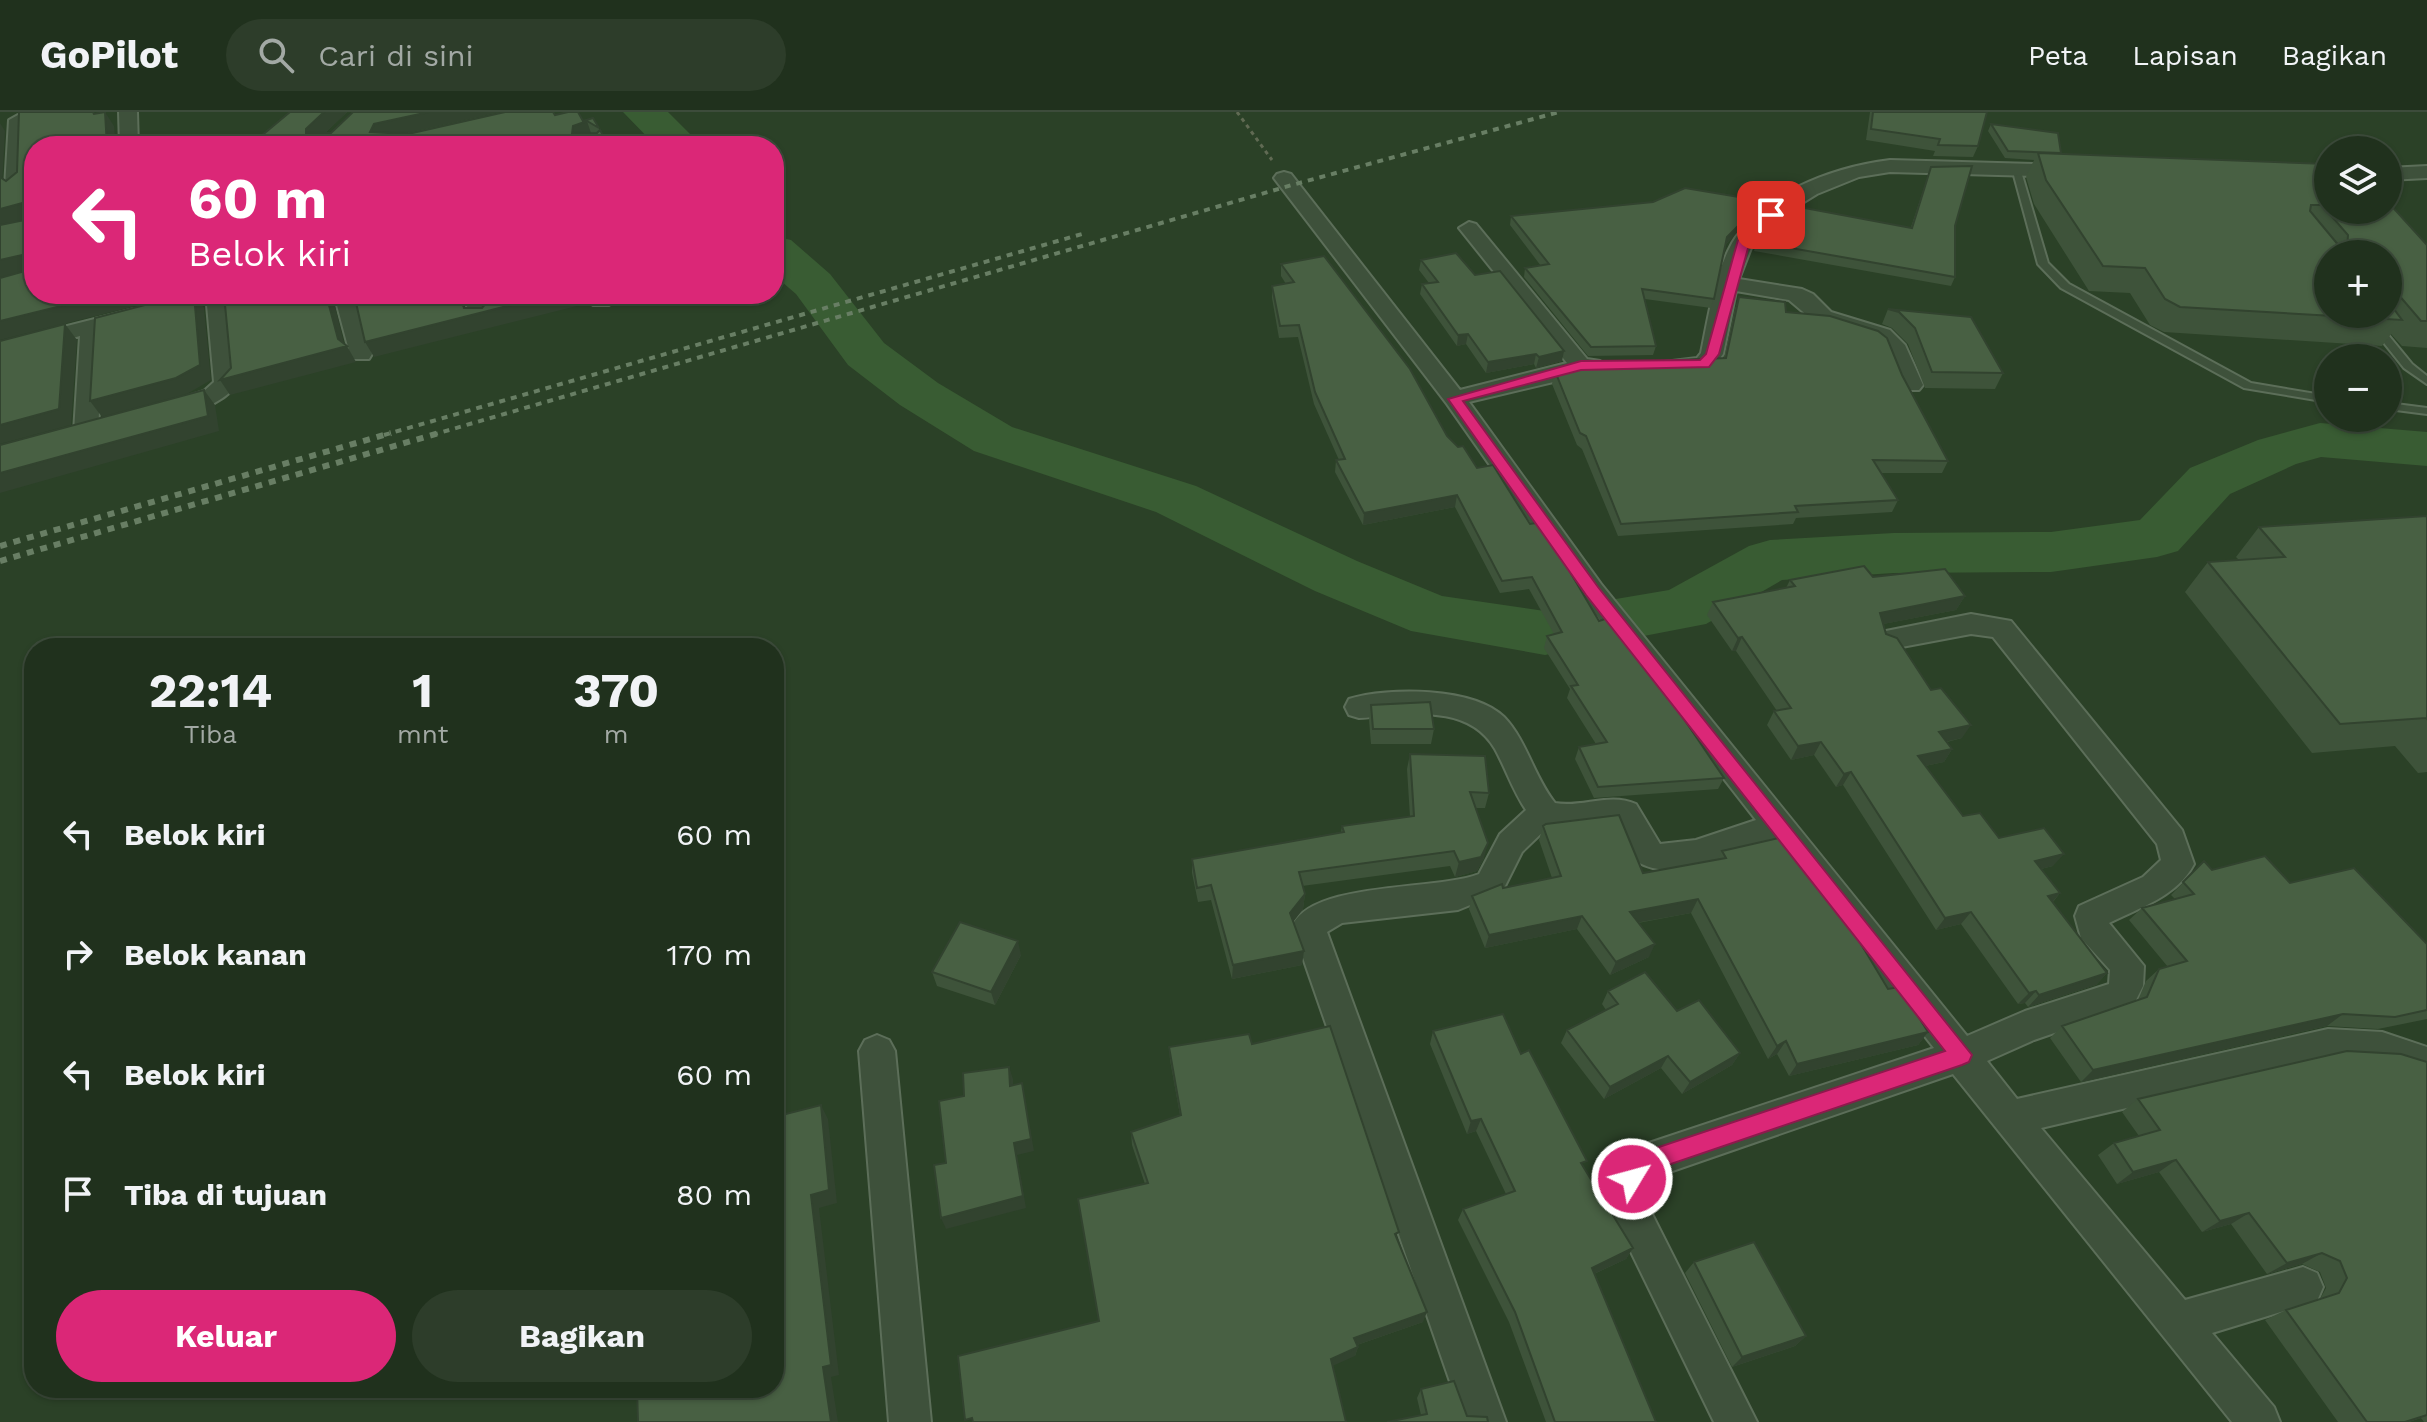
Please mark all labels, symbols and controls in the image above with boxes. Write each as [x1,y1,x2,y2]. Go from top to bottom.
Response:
search box [226,19,786,91]
text: GoPilot [40,33,178,77]
icon: search [254,33,298,77]
text: Cari di sini [318,38,474,73]
text: Peta [2028,39,2088,72]
text: Lapisan [2132,39,2238,72]
text: Bagikan [2282,39,2387,72]
map controls [2314,136,2402,432]
button: layers [2314,136,2402,224]
text: 60 m [188,166,327,232]
icon: left [56,168,160,272]
pin [1737,181,1805,249]
icon: arrive [1749,193,1793,237]
text: Belok kiri [188,233,351,275]
button: + [2314,240,2402,328]
button: − [2314,344,2402,432]
text: 22:14 [149,662,272,719]
text: 1 [412,662,433,719]
text: 370 [573,662,659,719]
text: Tiba [184,719,237,749]
text: mnt [397,719,449,749]
text: m [604,719,629,749]
icon: left [56,812,100,856]
text: Belok kiri [124,817,266,852]
text: 60 m [676,817,752,852]
icon: right [56,932,100,976]
text: Belok kanan [124,937,307,972]
text: 170 m [667,937,752,972]
icon: left [56,1052,100,1096]
text: Belok kiri [124,1057,266,1092]
text: 60 m [676,1057,752,1092]
position arrow [1590,1137,1674,1221]
icon: arrive [56,1172,100,1216]
text: Tiba di tujuan [124,1177,327,1212]
text: 80 m [676,1177,752,1212]
button: Keluar [56,1290,396,1382]
button: Bagikan [412,1290,752,1382]

